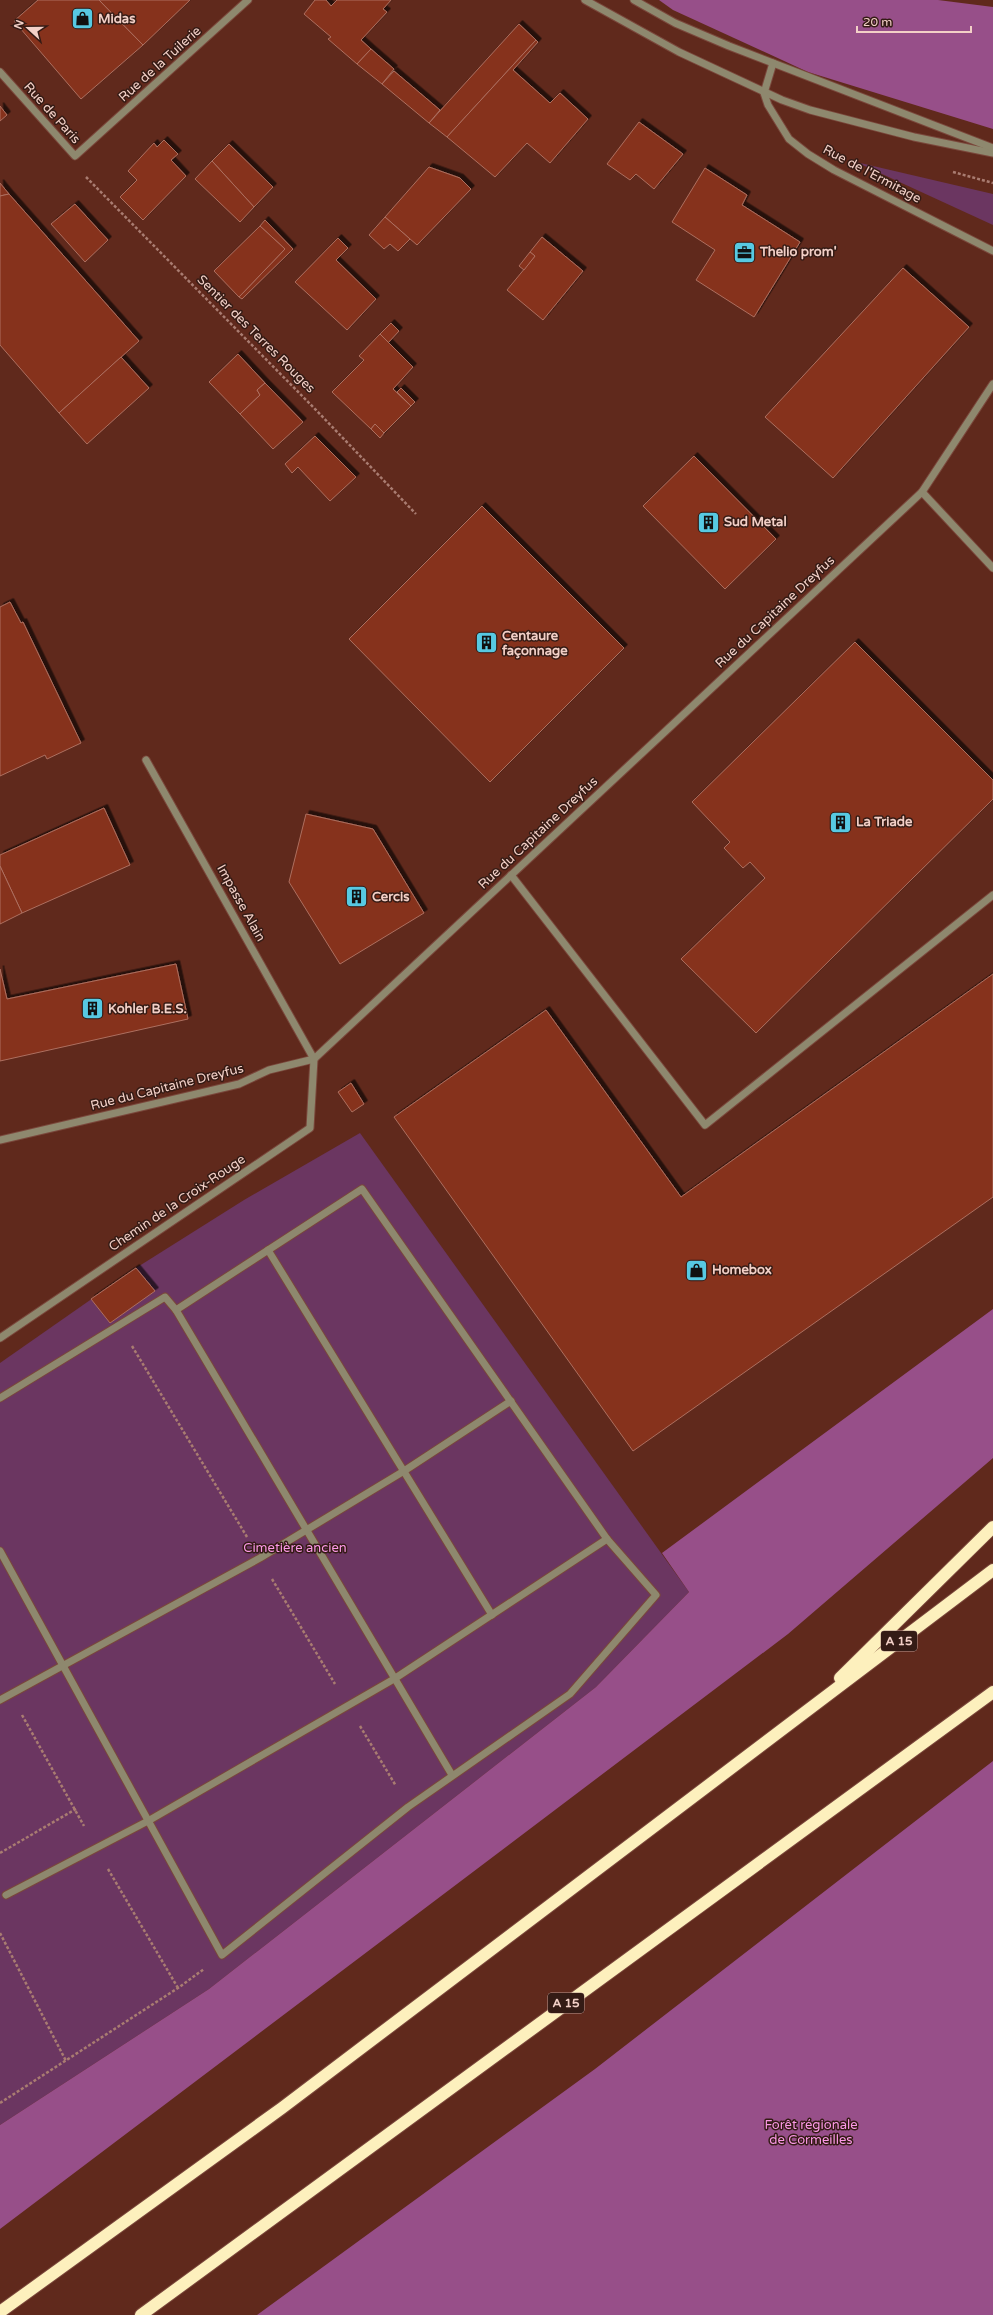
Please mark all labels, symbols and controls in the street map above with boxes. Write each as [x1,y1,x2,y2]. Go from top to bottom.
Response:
shop icon: Midas [69,6,95,32]
north arrow [8,8,48,48]
scale bar [857,8,971,34]
place label: Midas [98,11,135,27]
text: 20 m [863,15,892,29]
text: N [11,18,27,31]
street label: Rue de la Tuilerie [116,23,204,105]
street label: Rue de Paris [20,79,84,147]
street label: Rue de l'Ermitage [820,141,924,207]
office icon: Thelio prom' [732,239,758,265]
place label: Thelio prom' [759,244,837,260]
street label: Sentier des Terres Rouges [194,272,318,396]
building icon: Sud Metal [696,509,722,535]
place label: Sud Metal [724,514,787,530]
street label: Rue du Capitaine Dreyfus [712,553,838,671]
place label: Centaure façonnage [501,628,568,659]
building icon: Centaure façonnage [473,630,499,656]
street label: Rue du Capitaine Dreyfus [475,774,601,892]
building icon: La Triade [828,809,854,835]
place label: La Triade [856,814,913,830]
street label: Impasse Alain [213,862,269,944]
building icon: Cercis [344,884,370,910]
place label: Cercis [372,889,409,905]
building icon: Kohler B.E.S. [80,996,106,1022]
place label: Kohler B.E.S. [108,1001,187,1017]
street label: Rue du Capitaine Dreyfus [89,1060,245,1114]
street label: Chemin de la Croix-Rouge [106,1151,248,1255]
shop icon: Homebox [684,1257,710,1283]
place label: Homebox [712,1262,772,1278]
park label: Cimetière ancien [243,1540,347,1556]
road number: A 15 [881,1631,917,1651]
road number: A 15 [548,1993,584,2013]
park label: Forêt régionale de Cormeilles [764,2117,858,2148]

